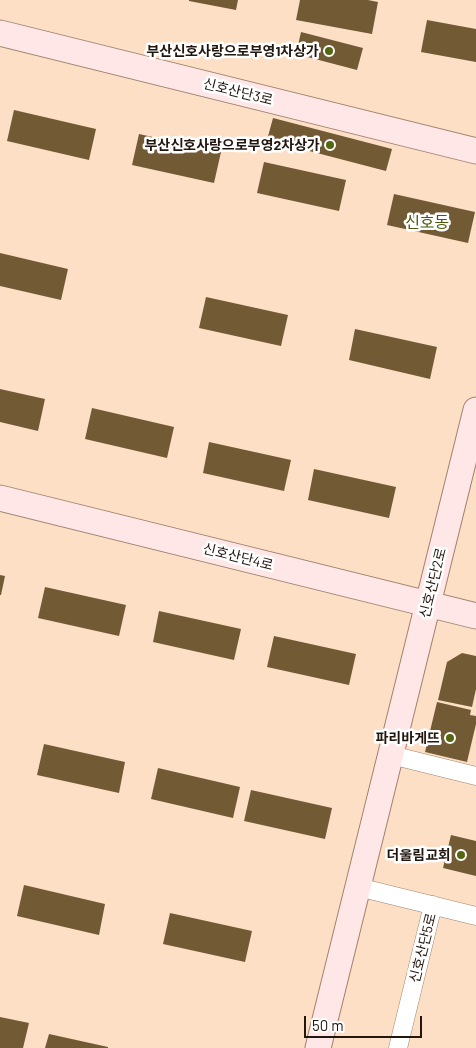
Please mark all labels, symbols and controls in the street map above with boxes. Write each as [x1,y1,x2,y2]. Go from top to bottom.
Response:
place label: 부산신호사랑으로부영1차상가 [147,43,319,59]
marker: 부산신호사랑으로부영1차상가 [323,45,335,57]
street label: 신호산단3로 [201,75,275,109]
place label: 부산신호사랑으로부영2차상가 [145,137,320,153]
marker: 부산신호사랑으로부영2차상가 [324,139,336,151]
district label: 신호동 [405,213,449,233]
street label: 신호산단4로 [201,540,275,574]
street label: 신호산단2로 [416,546,450,620]
place label: 파리바게뜨 [376,730,440,746]
marker: 파리바게뜨 [444,732,456,744]
place label: 더울림교회 [387,847,451,863]
marker: 더울림교회 [455,849,467,861]
street label: 신호산단5로 [406,911,440,985]
scale bar [306,1006,424,1038]
text: 50 m [312,1016,344,1034]

